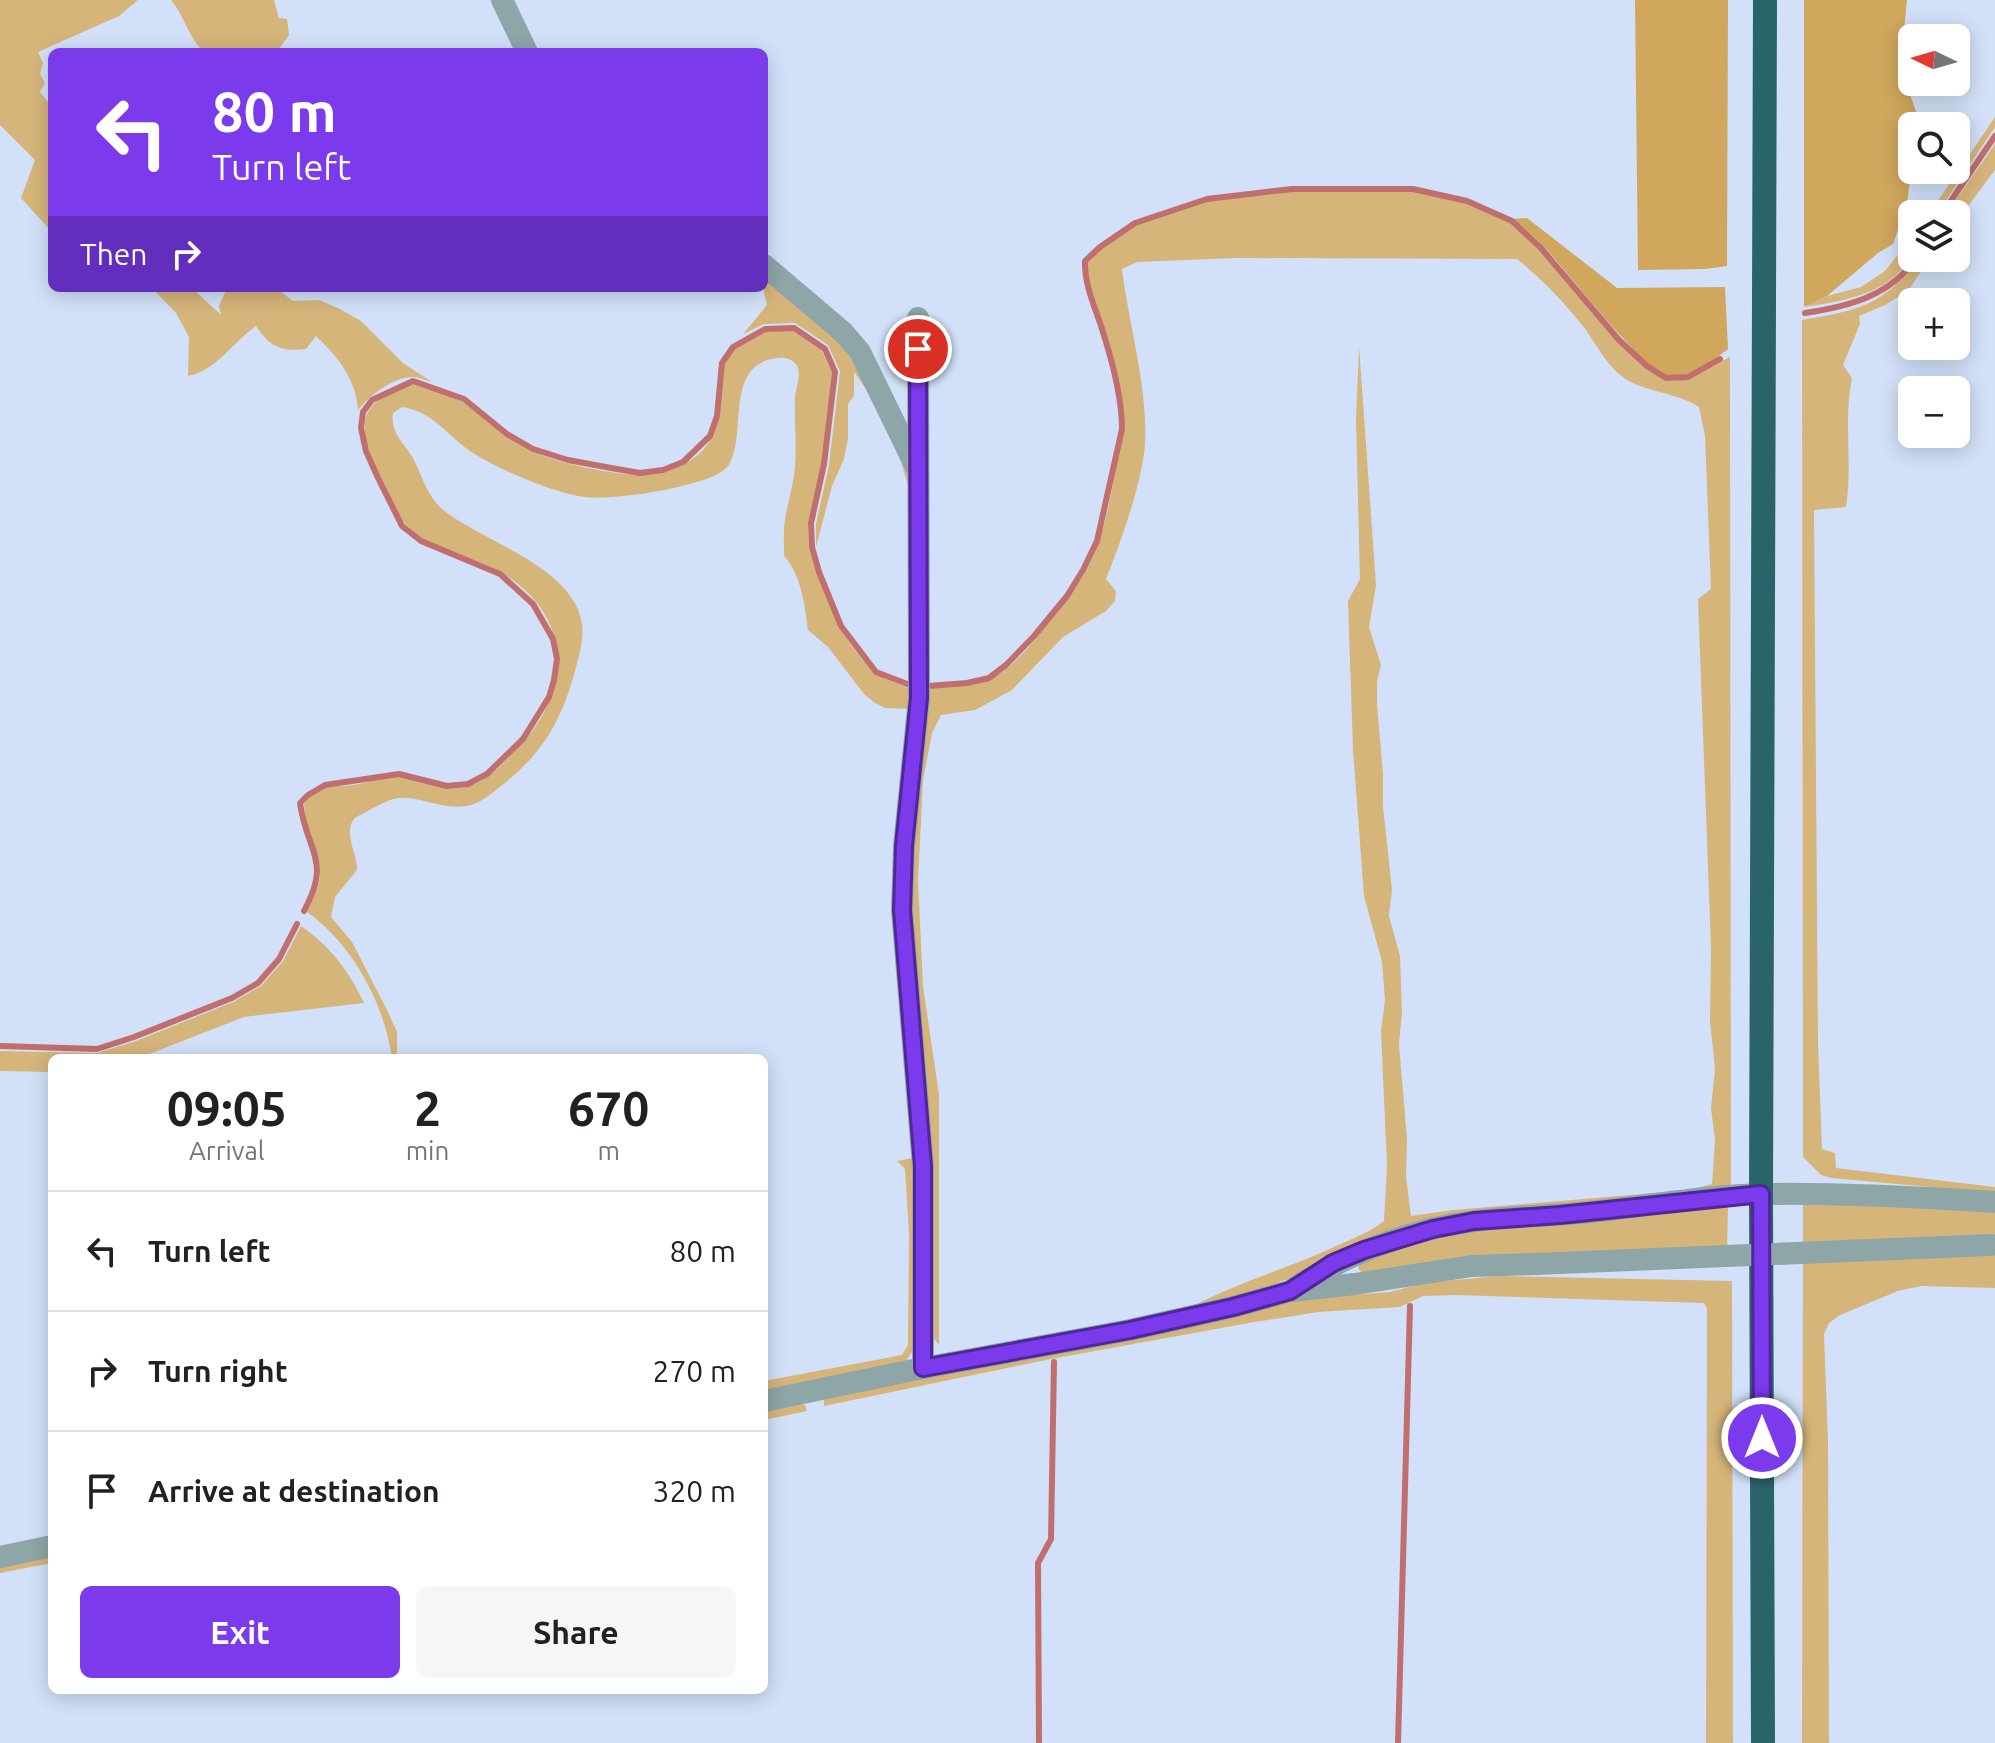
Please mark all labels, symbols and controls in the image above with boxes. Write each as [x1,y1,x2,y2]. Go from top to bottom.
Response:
north arrow [1898,24,1970,96]
map controls [1898,24,1970,448]
icon: left [80,80,184,184]
text: 80 m [212,80,337,143]
button: search [1898,112,1970,184]
text: Turn left [212,146,351,187]
button: layers [1898,200,1970,272]
icon: right [164,232,208,276]
text: Then [80,237,148,271]
button: + [1898,288,1970,360]
pin [884,315,952,383]
icon: arrive [896,327,940,371]
button: − [1898,376,1970,448]
text: 09:05 [167,1081,287,1135]
text: 2 [414,1081,441,1135]
text: 670 [568,1081,649,1135]
text: Arrival [189,1136,265,1165]
text: min [406,1136,449,1165]
text: m [597,1136,620,1165]
icon: left [80,1229,124,1273]
text: Turn left [148,1234,270,1268]
text: 80 m [669,1234,736,1268]
icon: right [80,1349,124,1393]
text: Turn right [148,1354,288,1388]
text: 270 m [652,1354,736,1388]
position arrow [1720,1396,1804,1480]
icon: arrive [80,1469,124,1513]
text: Arrive at destination [148,1474,440,1508]
text: 320 m [652,1474,736,1508]
button: Exit [80,1586,400,1678]
button: Share [416,1586,736,1678]

